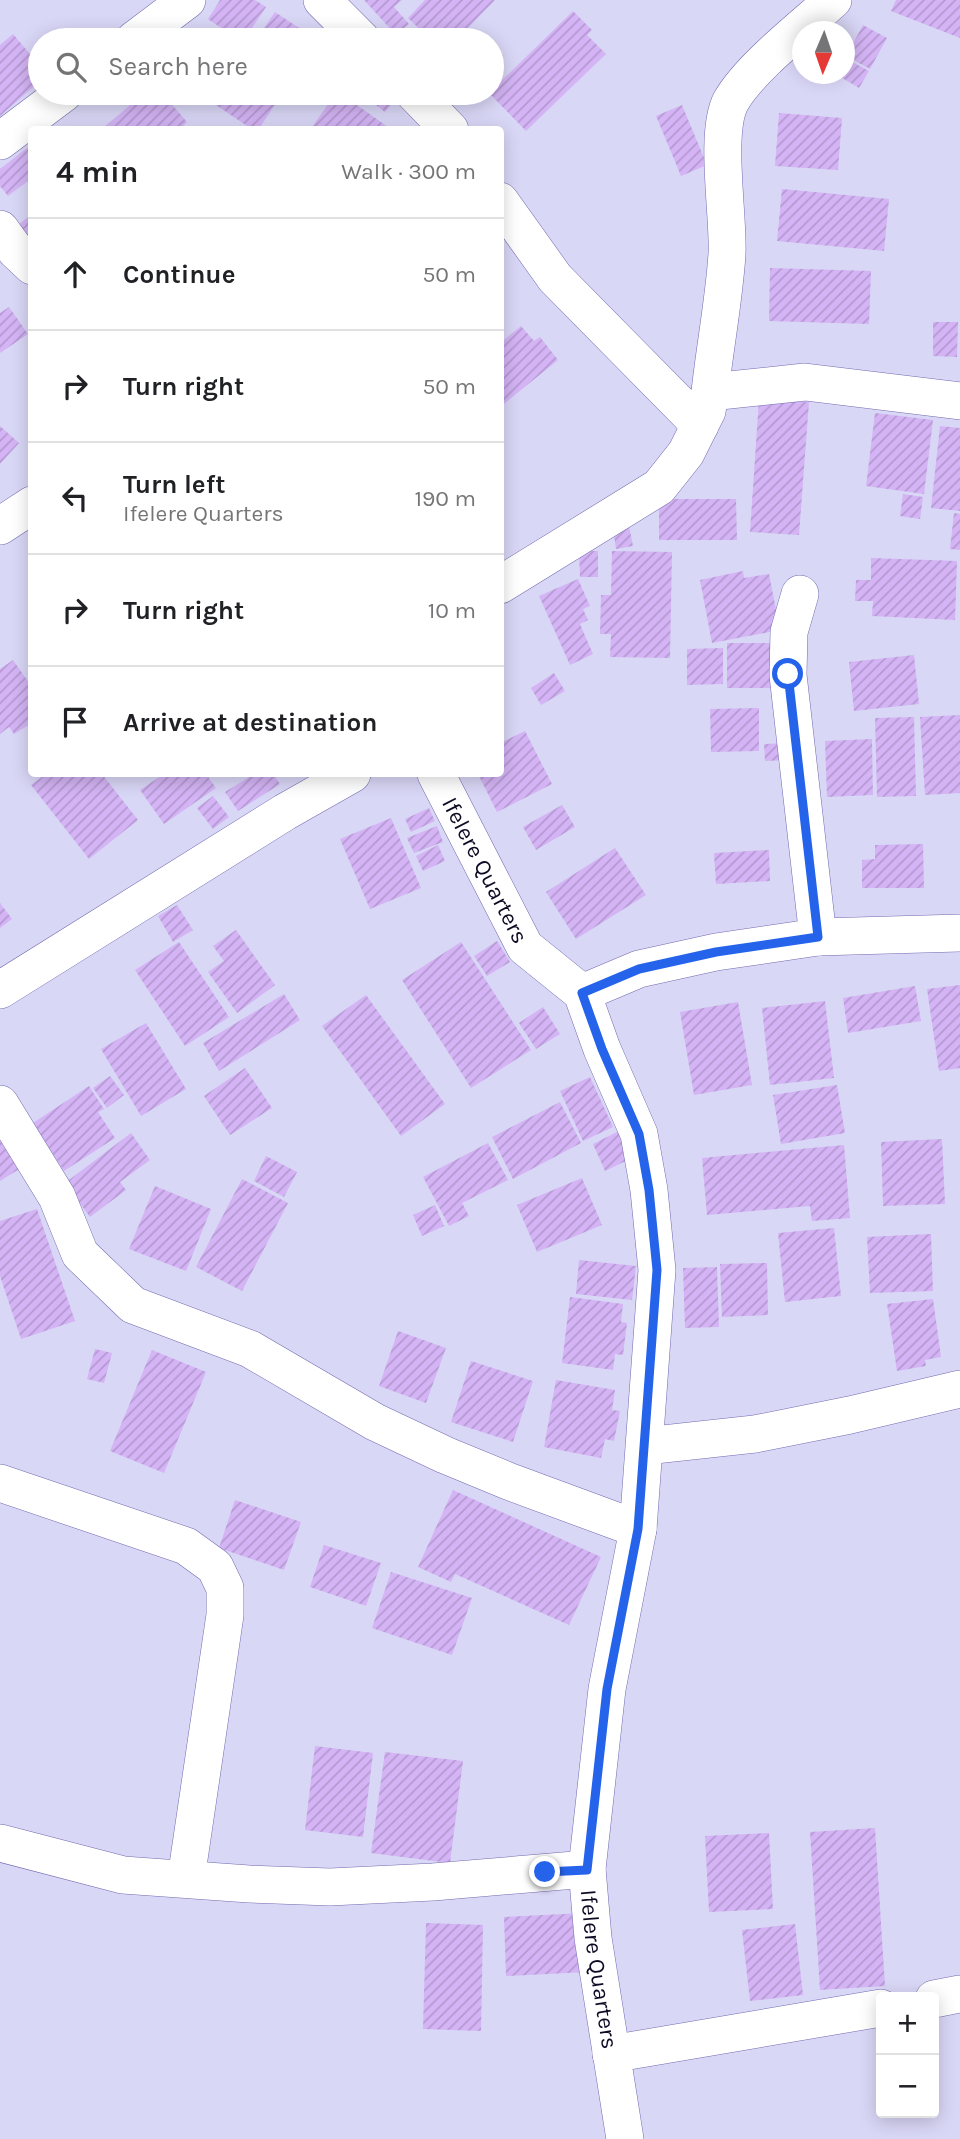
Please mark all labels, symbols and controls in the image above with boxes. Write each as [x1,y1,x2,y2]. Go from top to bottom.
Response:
north arrow [792,21,855,84]
search box [28,28,504,105]
icon: search [52,48,90,86]
text: Search here [108,51,248,82]
text: 4 min [56,154,138,190]
text: Walk · 300 m [341,158,476,185]
icon: ahead [56,255,94,293]
text: Continue [123,259,235,290]
text: 50 m [422,261,476,288]
icon: right [56,367,94,405]
text: Turn right [123,371,244,402]
text: 50 m [422,373,476,400]
text: Turn left [123,469,225,500]
icon: left [56,479,94,517]
text: 190 m [414,485,476,512]
text: Ifelere Quarters [123,500,284,527]
icon: right [56,591,94,629]
text: Turn right [123,595,244,626]
text: 10 m [428,597,476,624]
route start [772,658,803,689]
icon: arrive [56,703,94,741]
text: Arrive at destination [123,707,377,738]
street label: Ifelere Quarters [437,792,534,948]
route end [529,1856,560,1887]
street label: Ifelere Quarters [575,1888,624,2051]
map controls [876,1992,939,2118]
button: + [876,1992,939,2055]
button: − [876,2055,939,2118]

